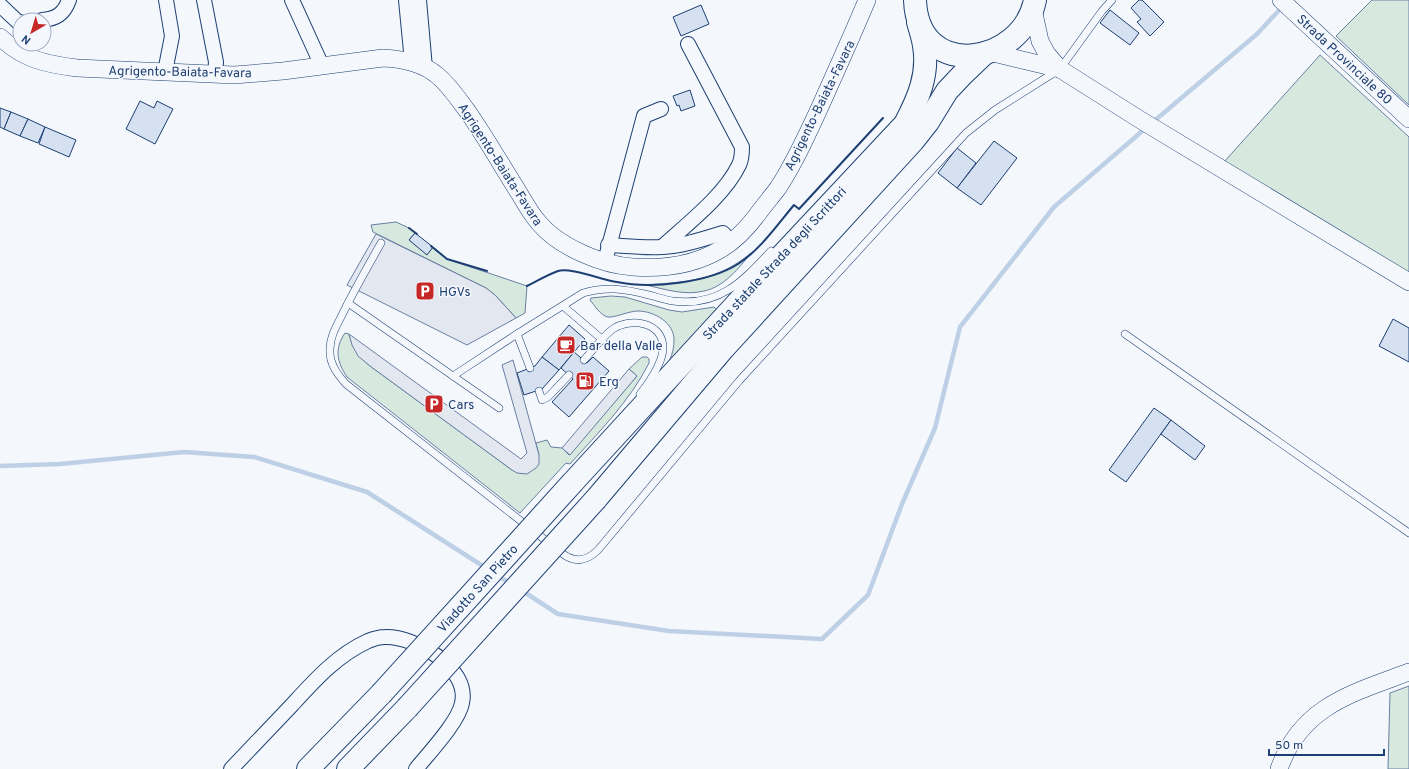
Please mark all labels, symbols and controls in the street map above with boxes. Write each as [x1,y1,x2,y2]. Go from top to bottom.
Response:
north arrow [12,12,52,52]
street label: Strada Provinciale 80 [1292,12,1395,109]
text: N [19,31,34,47]
street label: Agrigento-Baiata-Favara [782,38,859,174]
street label: Agrigento-Baiata-Favara [108,64,252,82]
street label: Agrigento-Baiata-Favara [454,101,545,230]
street label: Strada statale Strada degli Scrittori [700,184,851,344]
parking icon: HGVs [414,280,436,302]
place label: HGVs [439,285,471,301]
cafe icon: Bar della Valle [555,334,577,356]
place label: Bar della Valle [580,339,662,355]
fuel station icon: Erg [574,370,596,392]
place label: Erg [599,375,619,391]
parking icon: Cars [423,393,445,415]
place label: Cars [448,398,474,414]
street label: Viadotto San Pietro [435,542,522,637]
scale bar [1269,731,1384,757]
text: 50 m [1275,738,1303,754]

